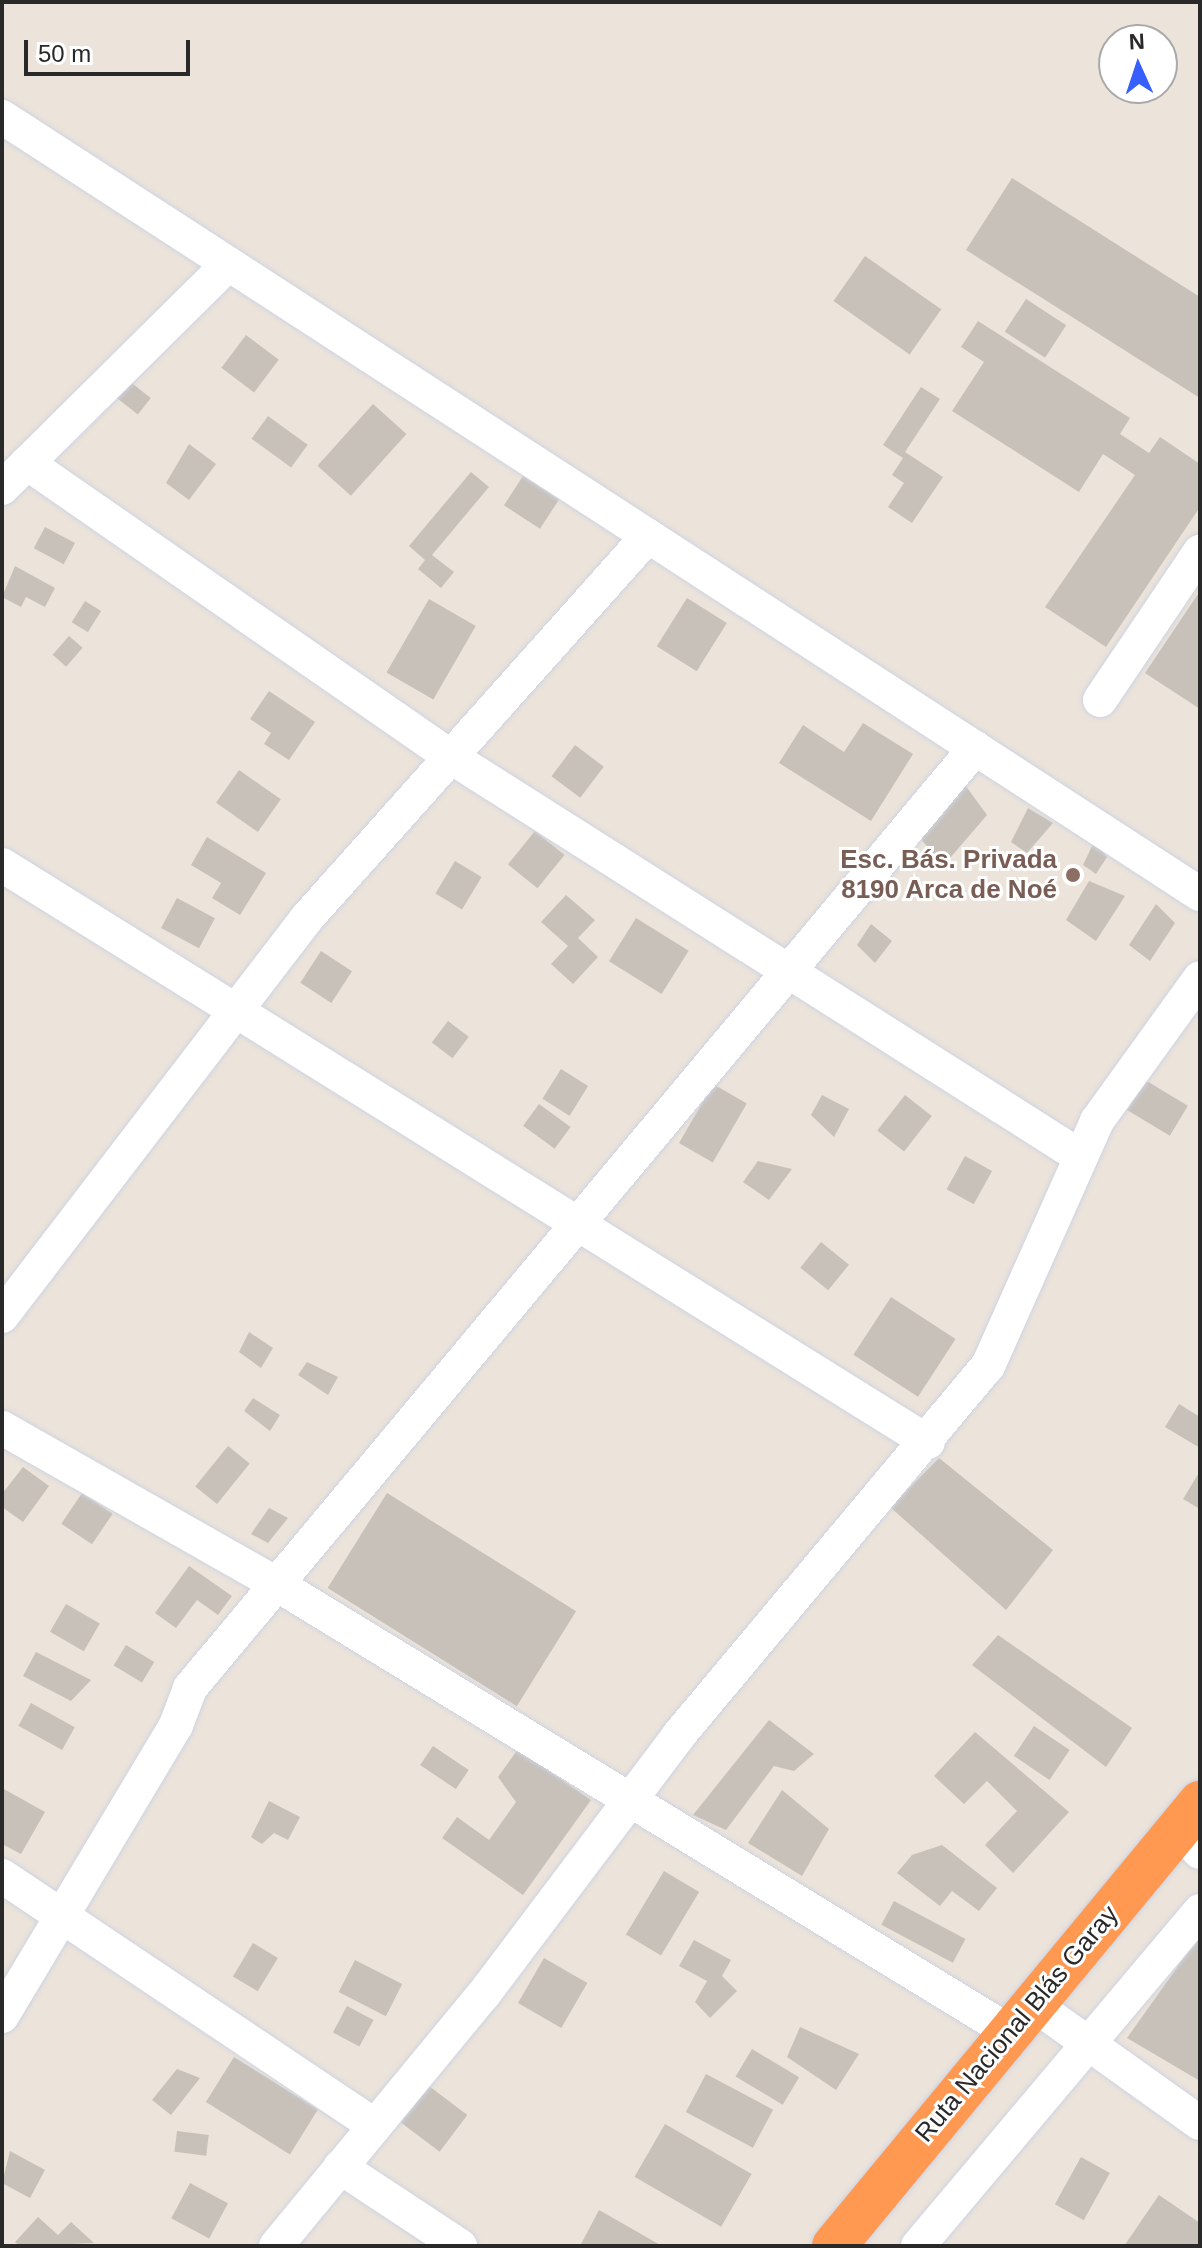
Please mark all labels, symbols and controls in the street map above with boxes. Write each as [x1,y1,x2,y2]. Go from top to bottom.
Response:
scale bar [28,24,194,74]
north arrow [1098,24,1178,104]
text: N [1128,29,1145,54]
text: 50 m [38,40,91,67]
place label: Esc. Bás. Privada 8190 Arca de Noé [840,844,1057,906]
marker: Esc. Bás. Privada 8190 Arca de Noé [1064,866,1082,884]
street label: Ruta Nacional Blás Garay [909,1899,1125,2149]

